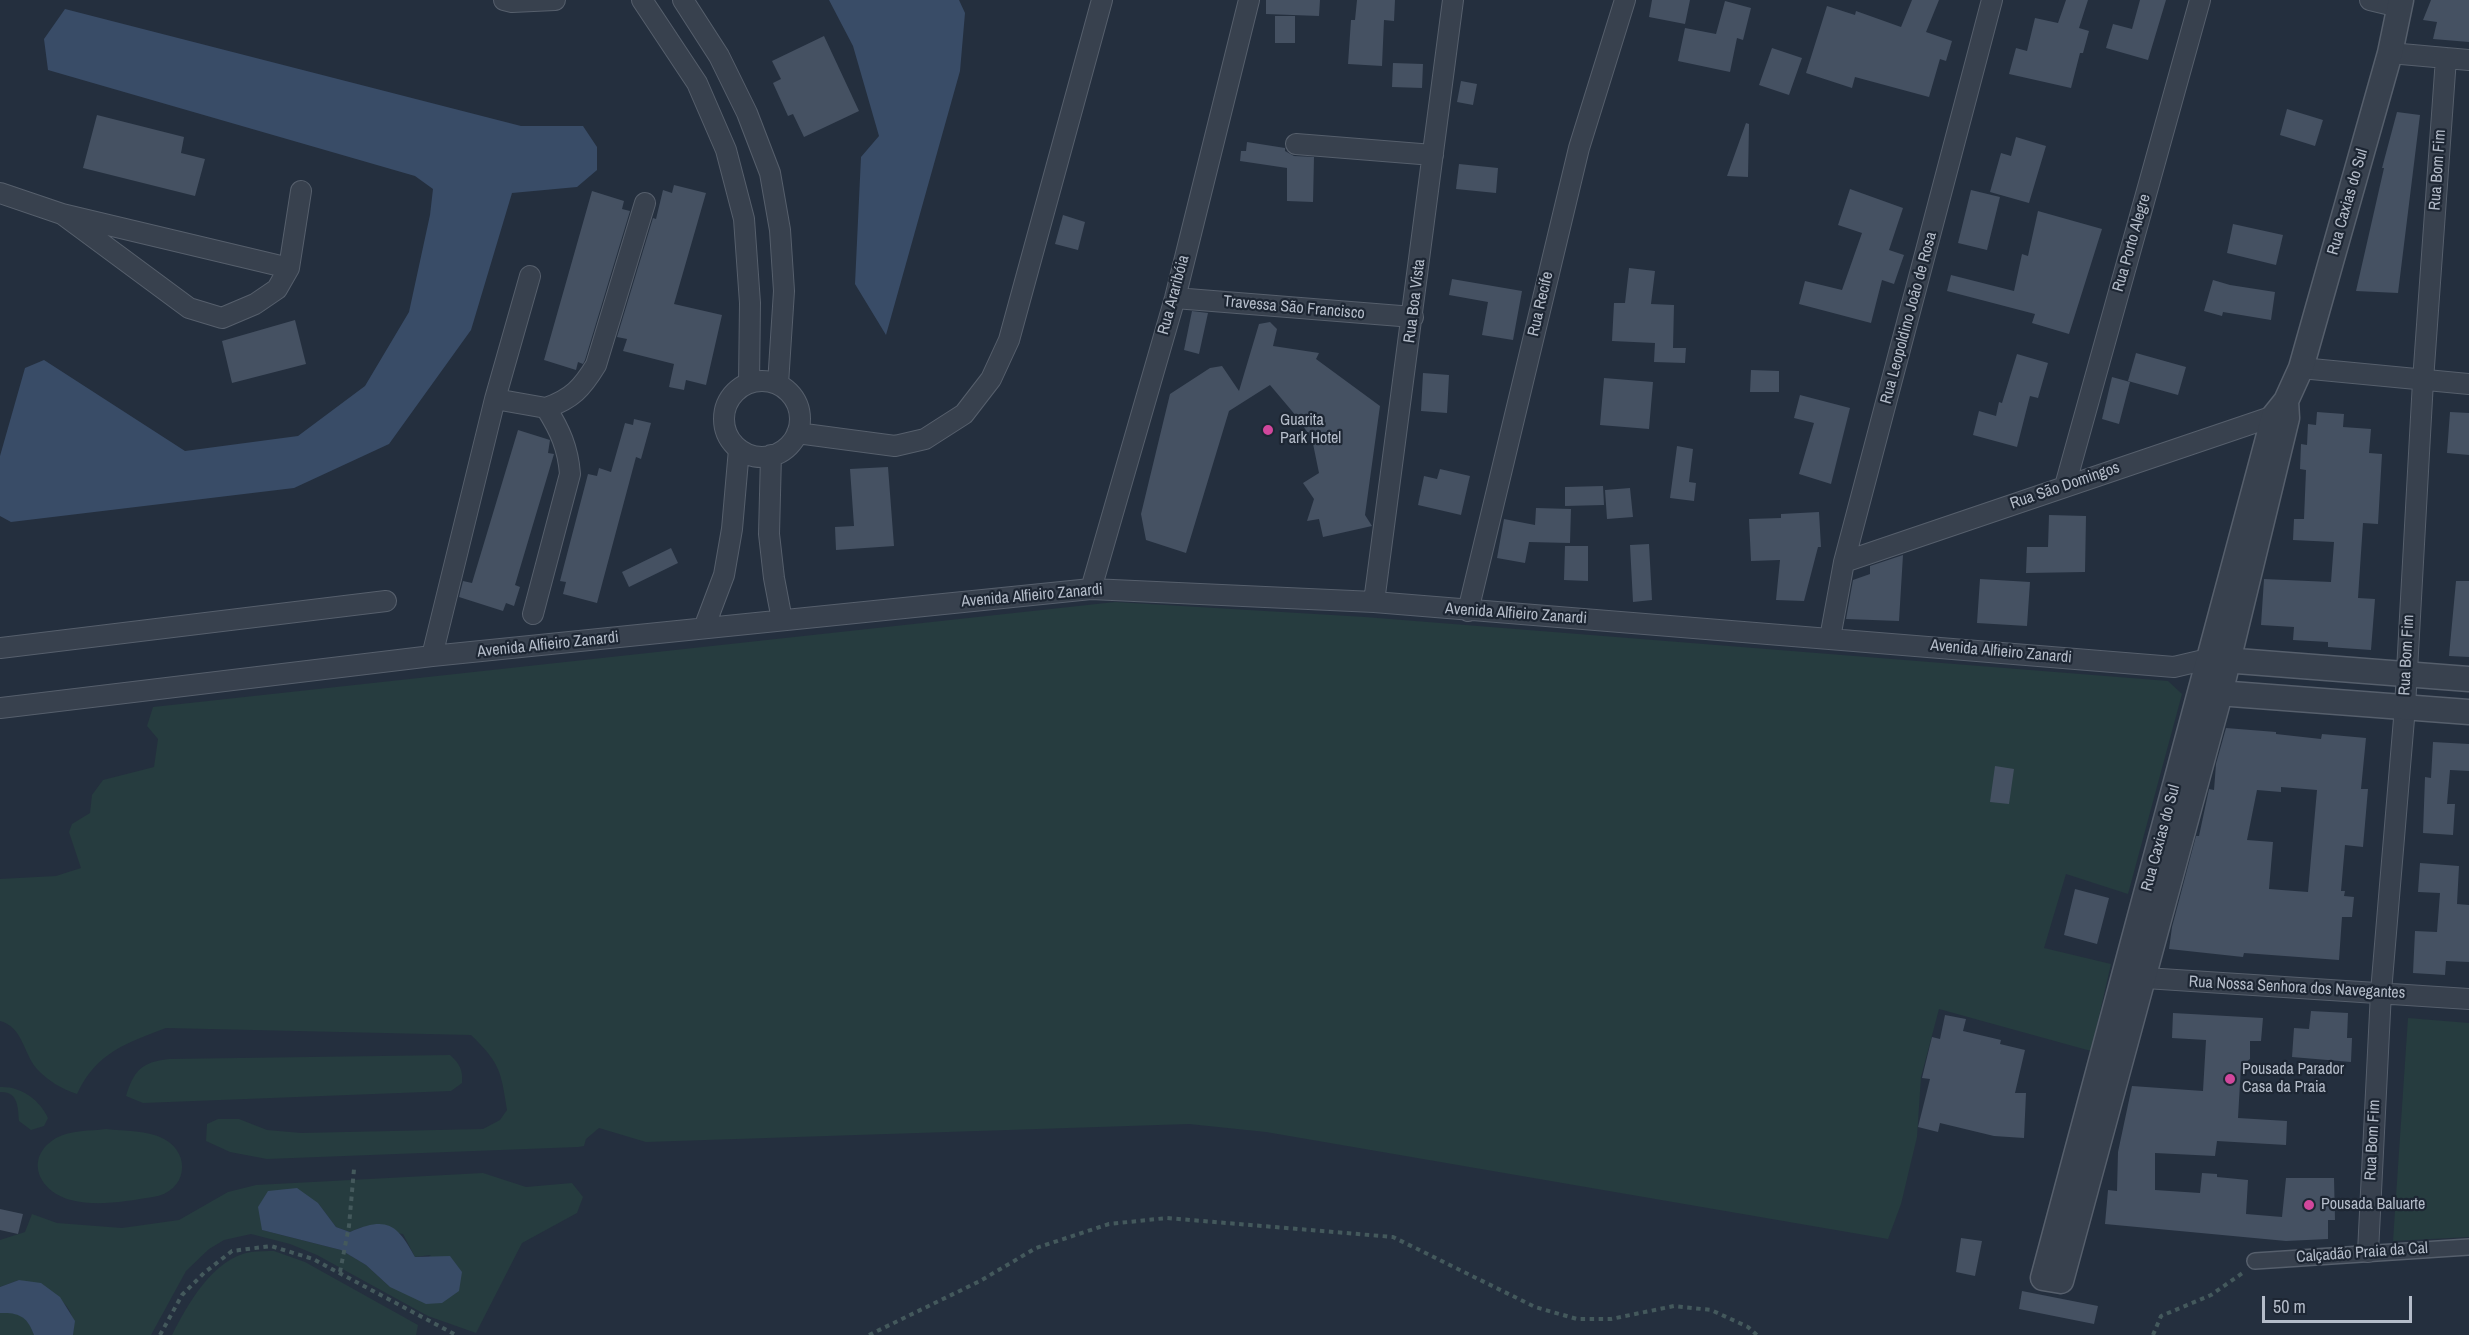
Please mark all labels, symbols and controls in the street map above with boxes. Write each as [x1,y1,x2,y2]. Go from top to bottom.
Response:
street label: Rua Bom Fim [2426,129,2450,211]
street label: Rua Caxias do Sul [2324,147,2372,257]
street label: Rua Porto Alegre [2109,192,2155,294]
street label: Rua Leopoldino João de Rosa [1877,230,1941,406]
street label: Rua Araribóia [1154,253,1194,337]
street label: Rua Boa Vista [1400,258,1430,344]
street label: Rua Recife [1524,270,1558,338]
street label: Travessa São Francisco [1223,292,1365,324]
place label: Guarita Park Hotel [1280,411,1341,449]
marker: Guarita Park Hotel [1261,423,1275,437]
street label: Rua São Domingos [2008,458,2122,514]
street label: Avenida Alfieiro Zanardi [960,580,1104,612]
street label: Avenida Alfieiro Zanardi [1445,599,1587,629]
street label: Rua Bom Fim [2395,614,2419,696]
street label: Avenida Alfieiro Zanardi [476,628,620,662]
street label: Avenida Alfieiro Zanardi [1929,636,2073,668]
street label: Rua Caxias do Sul [2138,783,2184,893]
street label: Rua Nossa Senhora dos Navegantes [2188,973,2406,1003]
place label: Pousada Parador Casa da Praia [2242,1060,2344,1098]
marker: Pousada Parador Casa da Praia [2223,1072,2237,1086]
street label: Rua Bom Fim [2361,1099,2385,1181]
place label: Pousada Baluarte [2321,1195,2425,1215]
marker: Pousada Baluarte [2302,1198,2316,1212]
street label: Calçadão Praia da Cal [2295,1239,2429,1267]
scale bar [2265,1284,2415,1322]
text: 50 m [2273,1294,2306,1319]

